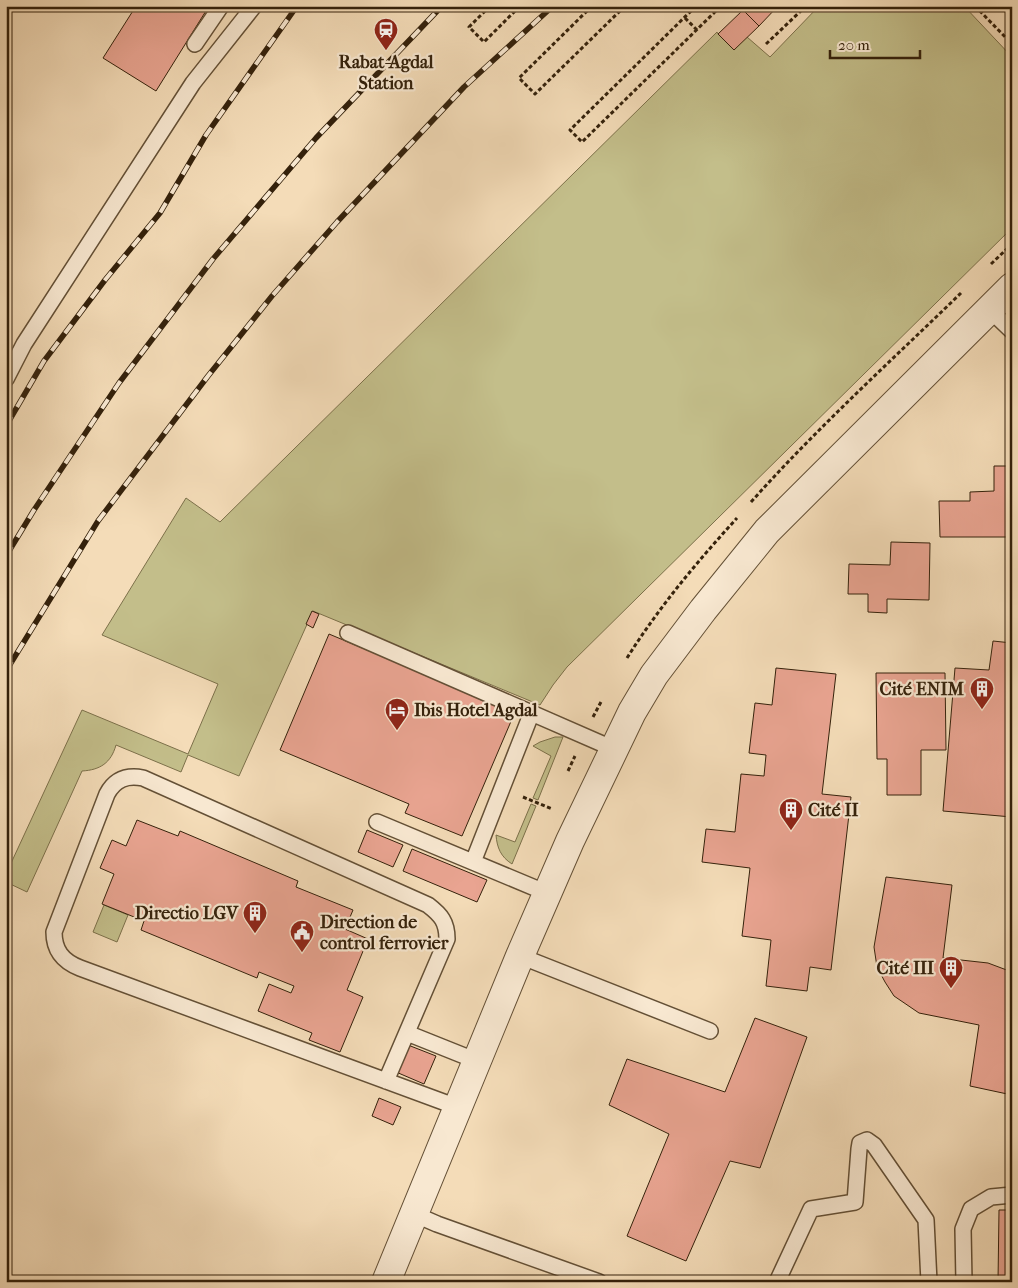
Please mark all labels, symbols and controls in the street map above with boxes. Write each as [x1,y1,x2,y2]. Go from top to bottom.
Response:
station icon: Rabat-Agdal Station [373,17,399,51]
scale bar [830,28,920,60]
text: 20 m [838,36,870,54]
place label: Rabat-Agdal Station [339,52,434,94]
building icon: Cité ENIM [969,676,995,710]
place label: Cité ENIM [879,679,965,700]
hotel icon: Ibis Hotel Agdal [384,697,410,731]
place label: Ibis Hotel Agdal [414,700,539,721]
building icon: Cité II [778,797,804,831]
place label: Cité II [808,800,858,821]
building icon: Directio LGV [242,900,268,934]
place label: Directio LGV [135,903,239,924]
place label: Direction de control ferrovier [320,912,449,954]
public building icon: Direction de control ferrovier [289,919,315,953]
building icon: Cité III [938,955,964,989]
place label: Cité III [877,958,934,979]

